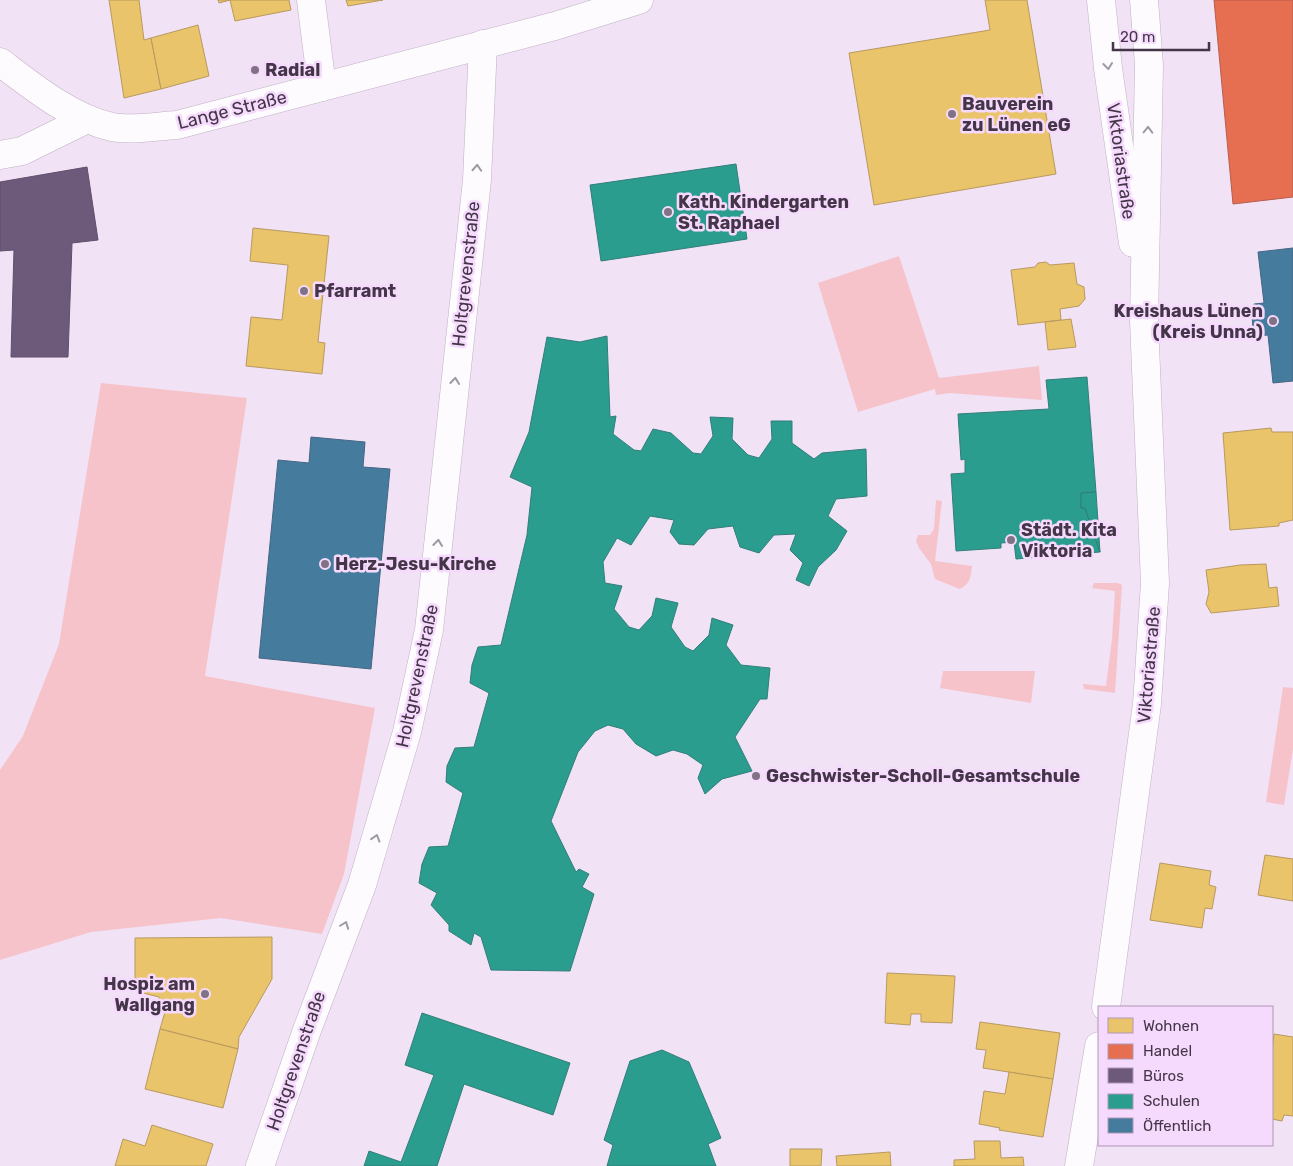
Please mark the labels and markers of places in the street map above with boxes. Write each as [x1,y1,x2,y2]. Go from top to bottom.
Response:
place label: Radial [265,59,320,81]
marker: Radial [249,64,261,76]
place label: Bauverein zu Lünen eG [962,93,1071,136]
marker: Bauverein zu Lünen eG [946,108,958,120]
place label: Kath. Kindergarten St. Raphael [678,191,849,234]
marker: Kath. Kindergarten St. Raphael [662,206,674,218]
place label: Pfarramt [314,280,396,302]
marker: Pfarramt [298,285,310,297]
place label: Kreishaus Lünen (Kreis Unna) [1114,300,1263,343]
marker: Kreishaus Lünen (Kreis Unna) [1267,315,1279,327]
place label: Städt. Kita Viktoria [1021,519,1117,562]
marker: Städt. Kita Viktoria [1005,534,1017,546]
place label: Herz-Jesu-Kirche [335,553,497,575]
marker: Herz-Jesu-Kirche [319,558,331,570]
place label: Geschwister-Scholl-Gesamtschule [766,765,1080,787]
marker: Geschwister-Scholl-Gesamtschule [750,770,762,782]
place label: Hospiz am Wallgang [103,973,195,1016]
marker: Hospiz am Wallgang [199,988,211,1000]

